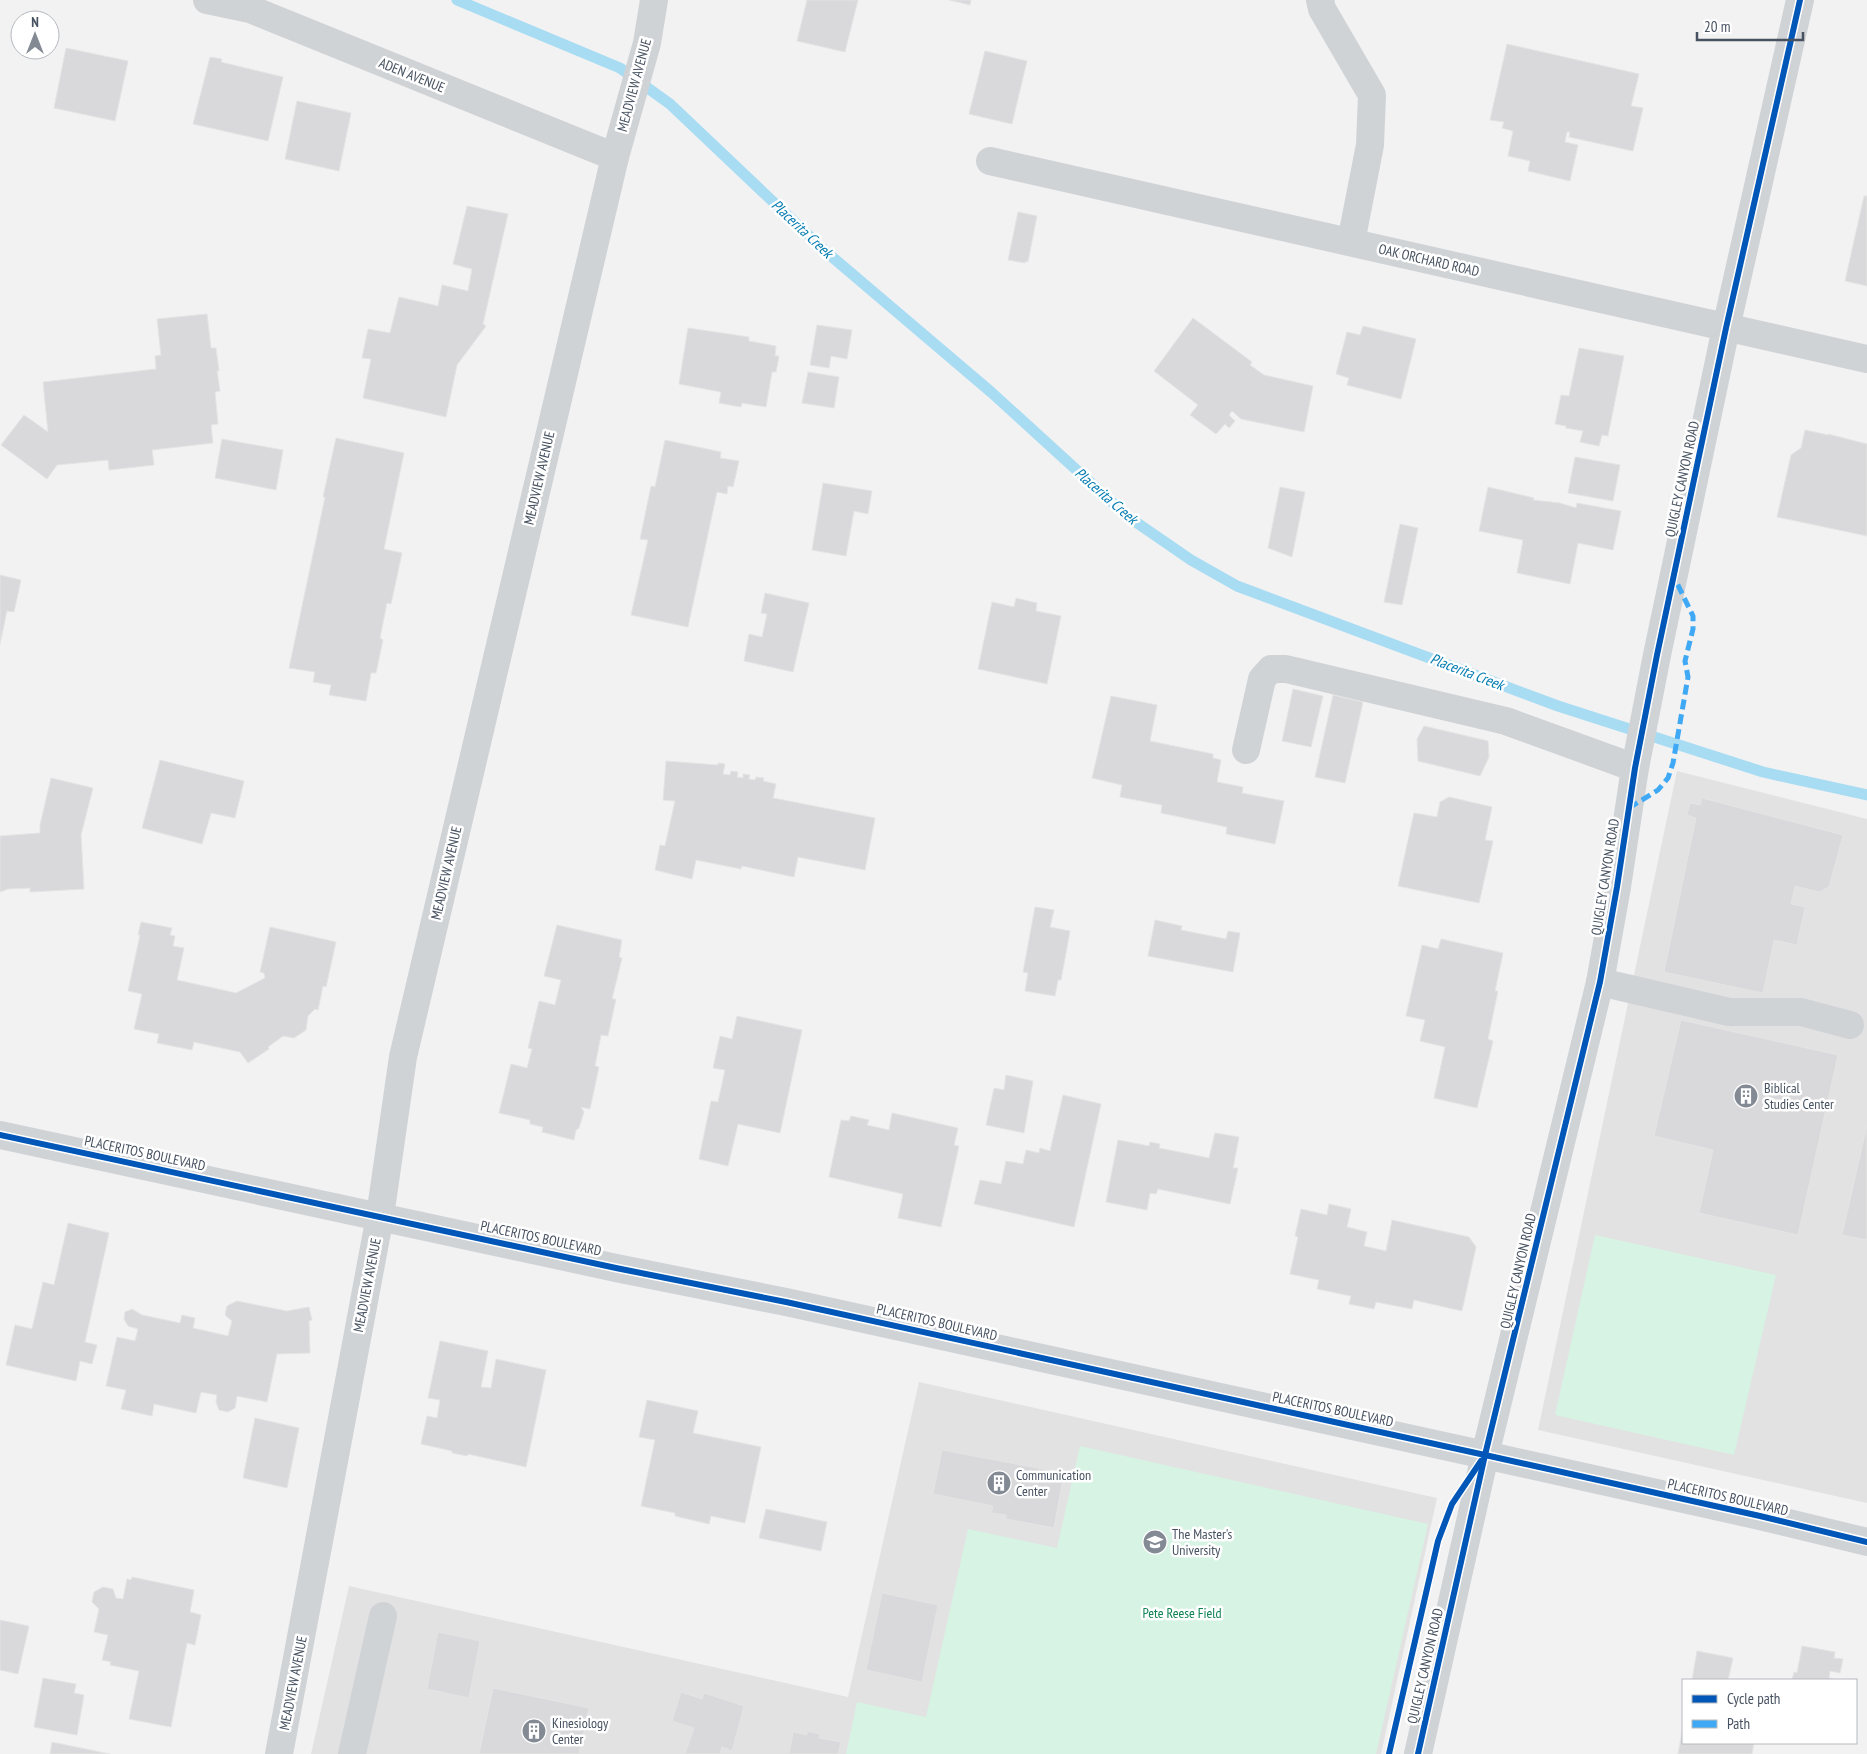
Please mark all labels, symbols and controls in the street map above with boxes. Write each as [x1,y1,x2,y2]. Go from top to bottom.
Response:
north arrow [10,10,60,60]
scale bar [1697,10,1803,42]
text: N [31,13,39,31]
text: 20 m [1704,17,1730,36]
street label: MEADVIEW AVENUE [613,37,655,133]
street label: ADEN AVENUE [376,54,448,96]
water label: Placerita Creek [768,195,839,263]
street label: OAK ORCHARD ROAD [1377,240,1481,280]
street label: QUIGLEY CANYON ROAD [1661,419,1703,539]
street label: MEADVIEW AVENUE [519,429,559,527]
water label: Placerita Creek [1071,463,1143,530]
water label: Placerita Creek [1428,649,1509,695]
street label: QUIGLEY CANYON ROAD [1587,817,1623,937]
street label: MEADVIEW AVENUE [426,824,466,922]
place label: Biblical Studies Center [1764,1079,1834,1113]
building icon: Biblical Studies Center [1733,1083,1759,1109]
street label: PLACERITOS BOULEVARD [83,1131,207,1175]
street label: QUIGLEY CANYON ROAD [1496,1211,1540,1331]
street label: PLACERITOS BOULEVARD [479,1216,603,1260]
street label: MEADVIEW AVENUE [349,1236,385,1334]
street label: PLACERITOS BOULEVARD [875,1299,999,1345]
street label: PLACERITOS BOULEVARD [1271,1387,1395,1431]
place label: Communication Center [1016,1466,1091,1500]
building icon: Communication Center [986,1470,1012,1496]
street label: PLACERITOS BOULEVARD [1666,1474,1790,1520]
place label: The Master's University [1172,1525,1233,1559]
school or university icon: The Master's University [1142,1529,1168,1555]
park label: Pete Reese Field [1142,1604,1222,1622]
street label: QUIGLEY CANYON ROAD [1403,1606,1447,1726]
street label: MEADVIEW AVENUE [275,1634,311,1732]
legend [1682,1679,1857,1744]
text: Cycle path [1727,1689,1780,1708]
place label: Kinesiology Center [552,1714,609,1748]
text: Path [1727,1714,1750,1733]
building icon: Kinesiology Center [521,1718,547,1744]

